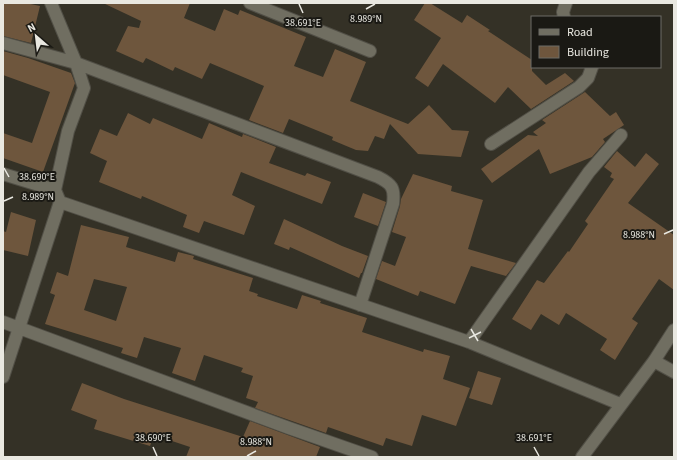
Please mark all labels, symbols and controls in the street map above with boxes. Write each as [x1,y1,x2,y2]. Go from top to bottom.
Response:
text: 8.989°N [350,12,382,26]
north arrow [16,16,56,56]
text: 38.691°E [285,16,321,30]
legend [531,16,661,68]
text: N [25,19,38,36]
text: Road [567,24,593,41]
text: Building [567,44,609,61]
text: 38.690°E [19,170,55,184]
text: 8.989°N [22,190,54,204]
text: 8.988°N [623,228,655,242]
text: 38.690°E [135,431,171,445]
text: 38.691°E [516,431,552,445]
text: 8.988°N [240,435,272,449]

